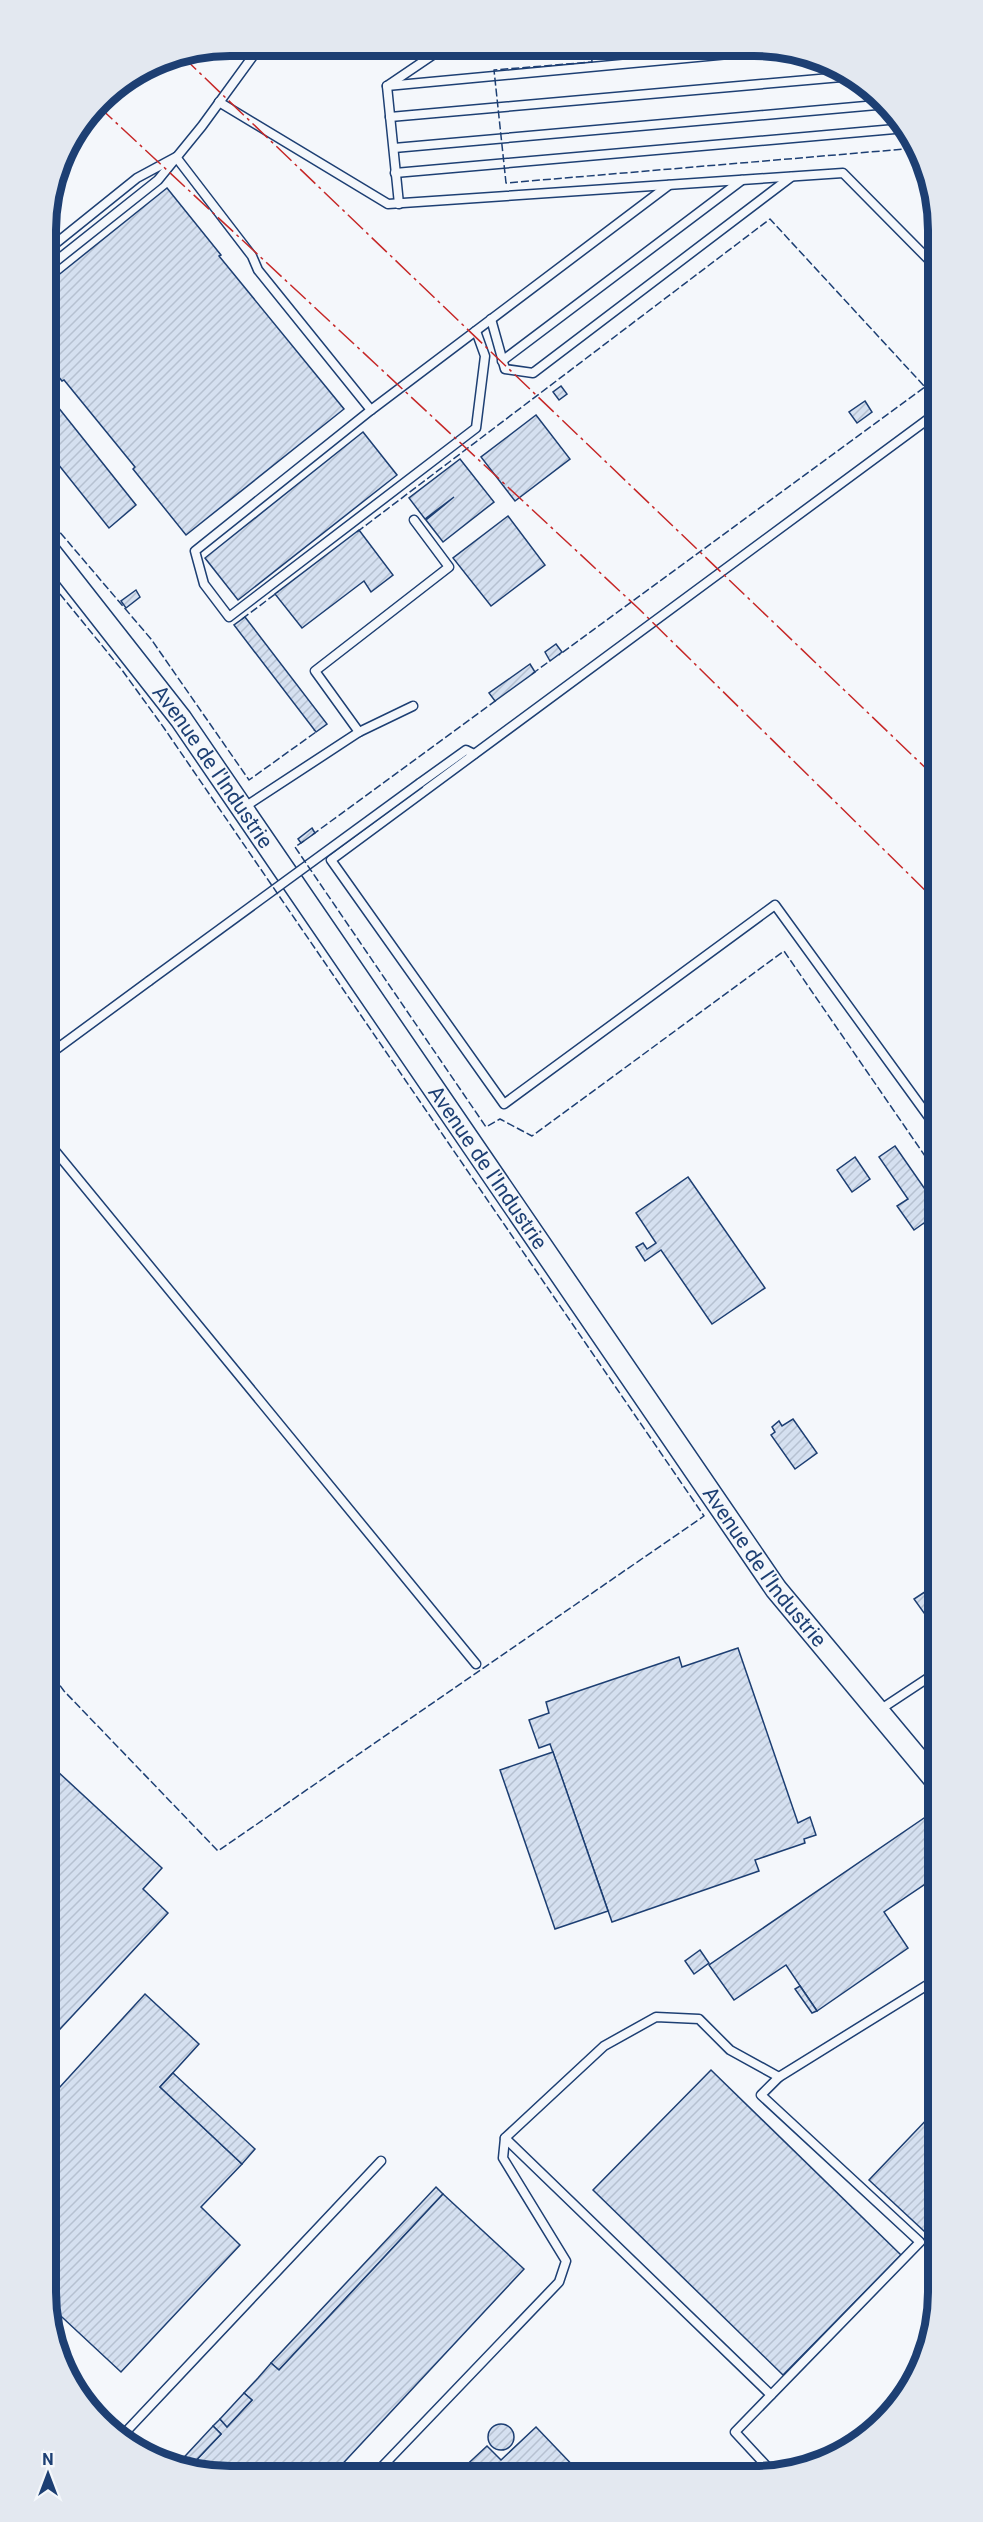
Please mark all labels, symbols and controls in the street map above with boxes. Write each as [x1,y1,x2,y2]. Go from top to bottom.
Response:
street label: Avenue de l'Industrie [147,681,278,853]
street label: Avenue de l'Industrie [423,1081,552,1254]
street label: Avenue de l'Industrie [698,1482,831,1652]
north arrow [18,2444,78,2504]
text: N [42,2450,54,2469]

